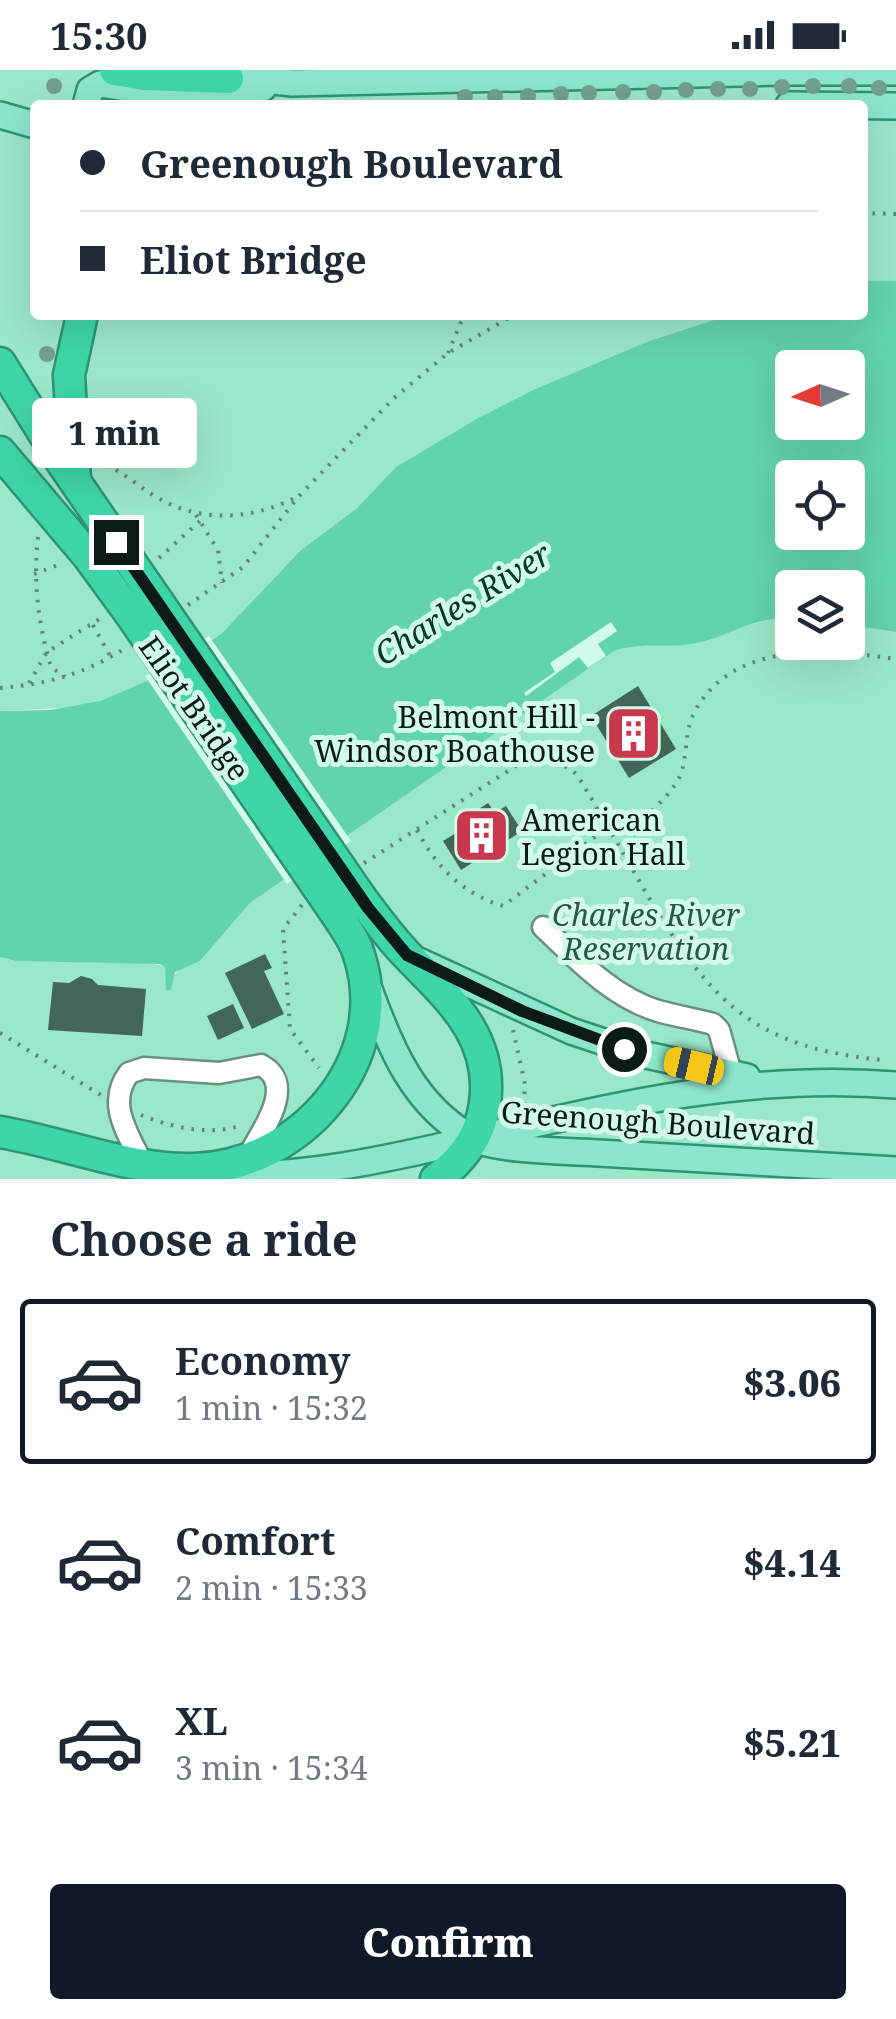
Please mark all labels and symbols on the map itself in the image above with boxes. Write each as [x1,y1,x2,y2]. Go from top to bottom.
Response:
north arrow [775,350,865,440]
callout: 1 min [34,397,198,467]
route end [94,520,139,565]
water label: Charles River [366,531,559,674]
street label: Eliot Bridge [130,628,260,788]
place label: Belmont Hill - Windsor Boathouse [314,696,595,771]
building icon: Belmont Hill - Windsor Boathouse [604,703,664,763]
place label: American Legion Hall [521,799,685,874]
building icon: American Legion Hall [452,806,512,866]
park label: Charles River Reservation [552,894,741,969]
route start [602,1027,647,1072]
car [661,1045,727,1087]
street label: Greenough Boulevard [500,1091,816,1153]

